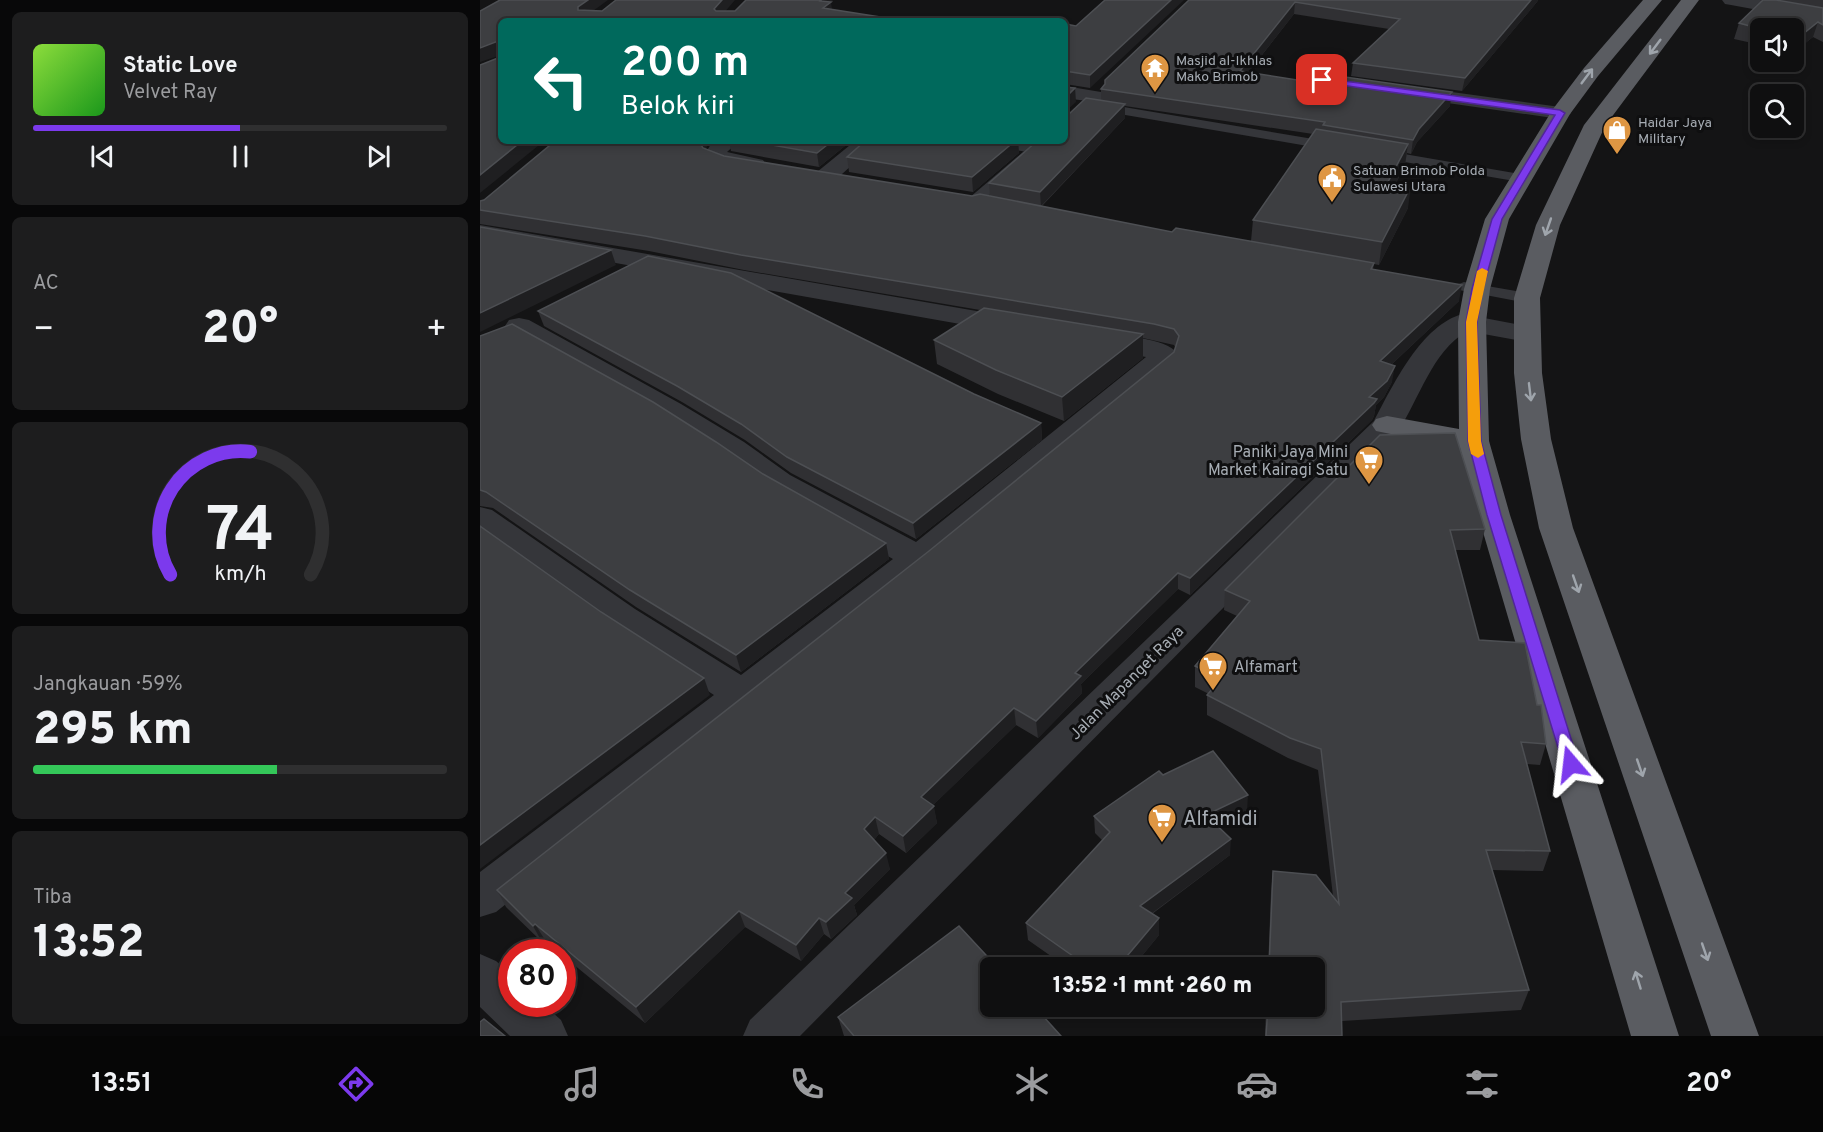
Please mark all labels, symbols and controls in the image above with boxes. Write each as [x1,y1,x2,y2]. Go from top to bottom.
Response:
map controls [1750,18,1804,138]
button: sound [1750,18,1804,72]
text: 200 m [621,38,749,91]
one-way arrow [1648,39,1661,55]
icon: left [522,42,600,120]
temple icon: Masjid al-Ikhlas Mako Brimob [1139,52,1171,94]
text: Static Love [123,53,237,80]
place label: Masjid al-Ikhlas Mako Brimob [1176,53,1272,86]
pin [1296,54,1347,105]
icon: arrive [1305,63,1338,96]
one-way arrow [1581,69,1594,85]
text: Velvet Ray [123,80,217,106]
button: search [1750,84,1804,138]
text: Belok kiri [621,90,735,124]
shop icon: Haidar Jaya Military [1601,114,1633,156]
place label: Haidar Jaya Military [1638,115,1712,148]
icon: previous [86,140,119,173]
icon: pause [224,140,257,173]
icon: next [362,140,395,173]
public building icon: Satuan Brimob Polda Sulawesi Utara [1316,162,1348,204]
place label: Satuan Brimob Polda Sulawesi Utara [1353,163,1485,196]
one-way arrow [1541,217,1552,236]
text: AC [33,271,59,297]
text: 20° [202,302,278,359]
text: − [33,310,54,352]
text: + [426,310,447,352]
one-way arrow [1525,382,1536,401]
place label: Paniki Jaya Mini Market Kairagi Satu [1208,443,1348,481]
supermarket icon: Paniki Jaya Mini Market Kairagi Satu [1353,444,1385,486]
text: 74 [206,494,274,573]
text: km/h [214,561,266,588]
one-way arrow [1571,574,1582,593]
street label: Jalan Mapanget Raya [1066,622,1189,745]
supermarket icon: Alfamart [1197,650,1229,692]
place label: Alfamart [1234,658,1298,678]
text: Jangkauan · 59% [33,672,183,698]
text: 295 km [33,703,193,760]
position arrow [1539,732,1603,796]
one-way arrow [1636,758,1647,777]
supermarket icon: Alfamidi [1146,802,1178,844]
place label: Alfamidi [1183,807,1258,833]
text: Tiba [33,885,72,911]
text: 13:52 [33,916,145,973]
speed limit sign: 80 [498,939,576,1017]
one-way arrow [1700,942,1711,961]
one-way arrow [1632,971,1643,990]
text: 13:52 · 1 mnt · 260 m [1053,973,1252,1000]
icon: directions [335,1063,377,1105]
icon: music [561,1063,603,1105]
icon: phone [786,1063,828,1105]
icon: climate [1011,1063,1053,1105]
icon: car [1236,1063,1278,1105]
icon: filters [1461,1063,1503,1105]
text: 13:51 [92,1067,152,1101]
text: 20° [1686,1067,1731,1101]

